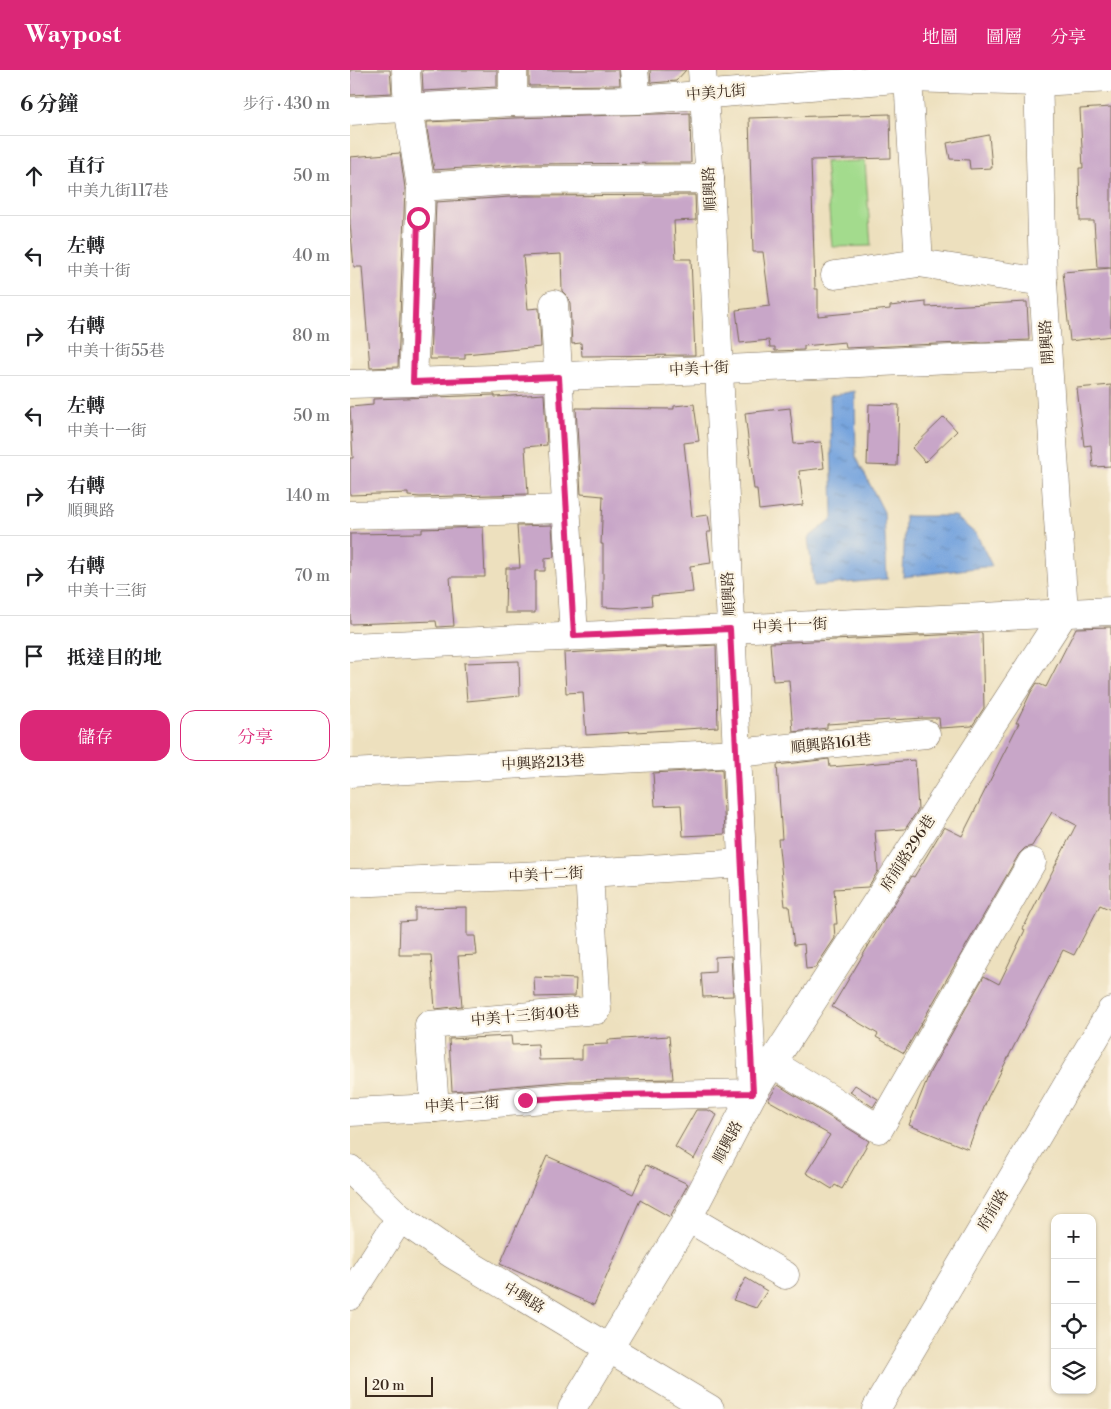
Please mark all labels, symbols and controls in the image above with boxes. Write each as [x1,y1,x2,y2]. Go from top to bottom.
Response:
text: Waypost [25,20,121,50]
text: 地圖 [922,26,958,49]
text: 圖層 [986,26,1022,49]
text: 分享 [1050,26,1086,49]
street label: 中美九街 [685,81,747,105]
text: 6 分鐘 [20,92,79,118]
text: 步行 · 430 m [242,94,330,114]
text: 直行 [67,154,105,178]
icon: ahead [20,162,48,190]
text: 50 m [293,166,330,186]
street label: 順興路 [699,166,721,212]
text: 中美九街117巷 [67,181,169,201]
route start [407,207,430,230]
text: 左轉 [67,234,105,258]
icon: left [20,242,48,270]
text: 40 m [293,246,330,266]
text: 中美十街 [67,261,131,281]
text: 右轉 [67,314,105,338]
street label: 開興路 [1036,319,1058,365]
icon: right [20,322,48,350]
text: 80 m [292,326,330,346]
text: 中美十街55巷 [67,341,165,361]
street label: 中美十街 [669,358,729,380]
text: 左轉 [67,394,105,418]
icon: left [20,402,48,430]
text: 50 m [293,406,330,426]
text: 中美十一街 [67,421,147,441]
text: 右轉 [67,474,105,498]
icon: right [20,482,48,510]
text: 140 m [286,486,330,506]
text: 順興路 [67,501,115,521]
text: 右轉 [67,554,105,578]
icon: right [20,562,48,590]
text: 70 m [294,566,330,586]
street label: 順興路 [718,571,740,617]
text: 中美十三街 [67,581,147,601]
street label: 中美十一街 [752,615,828,637]
icon: arrive [20,642,48,670]
text: 抵達目的地 [67,646,162,670]
button: 儲存 [20,710,170,761]
button: 分享 [180,710,330,761]
street label: 順興路161巷 [790,730,872,758]
street label: 中興路213巷 [501,751,585,775]
street label: 府前路296巷 [876,811,940,895]
street label: 中美十二街 [508,864,584,886]
street label: 中美十三街40巷 [470,1002,580,1030]
route end [514,1089,537,1112]
street label: 中美十三街 [424,1093,500,1117]
street label: 順興路 [709,1118,747,1166]
street label: 府前路 [973,1186,1013,1234]
map controls [1051,1214,1096,1394]
button: + [1051,1214,1096,1259]
button: − [1051,1259,1096,1304]
street label: 中興路 [500,1278,548,1318]
button: locate [1051,1304,1096,1349]
button: layers [1051,1349,1096,1394]
scale bar [365,1374,432,1397]
text: 20 m [372,1377,404,1395]

